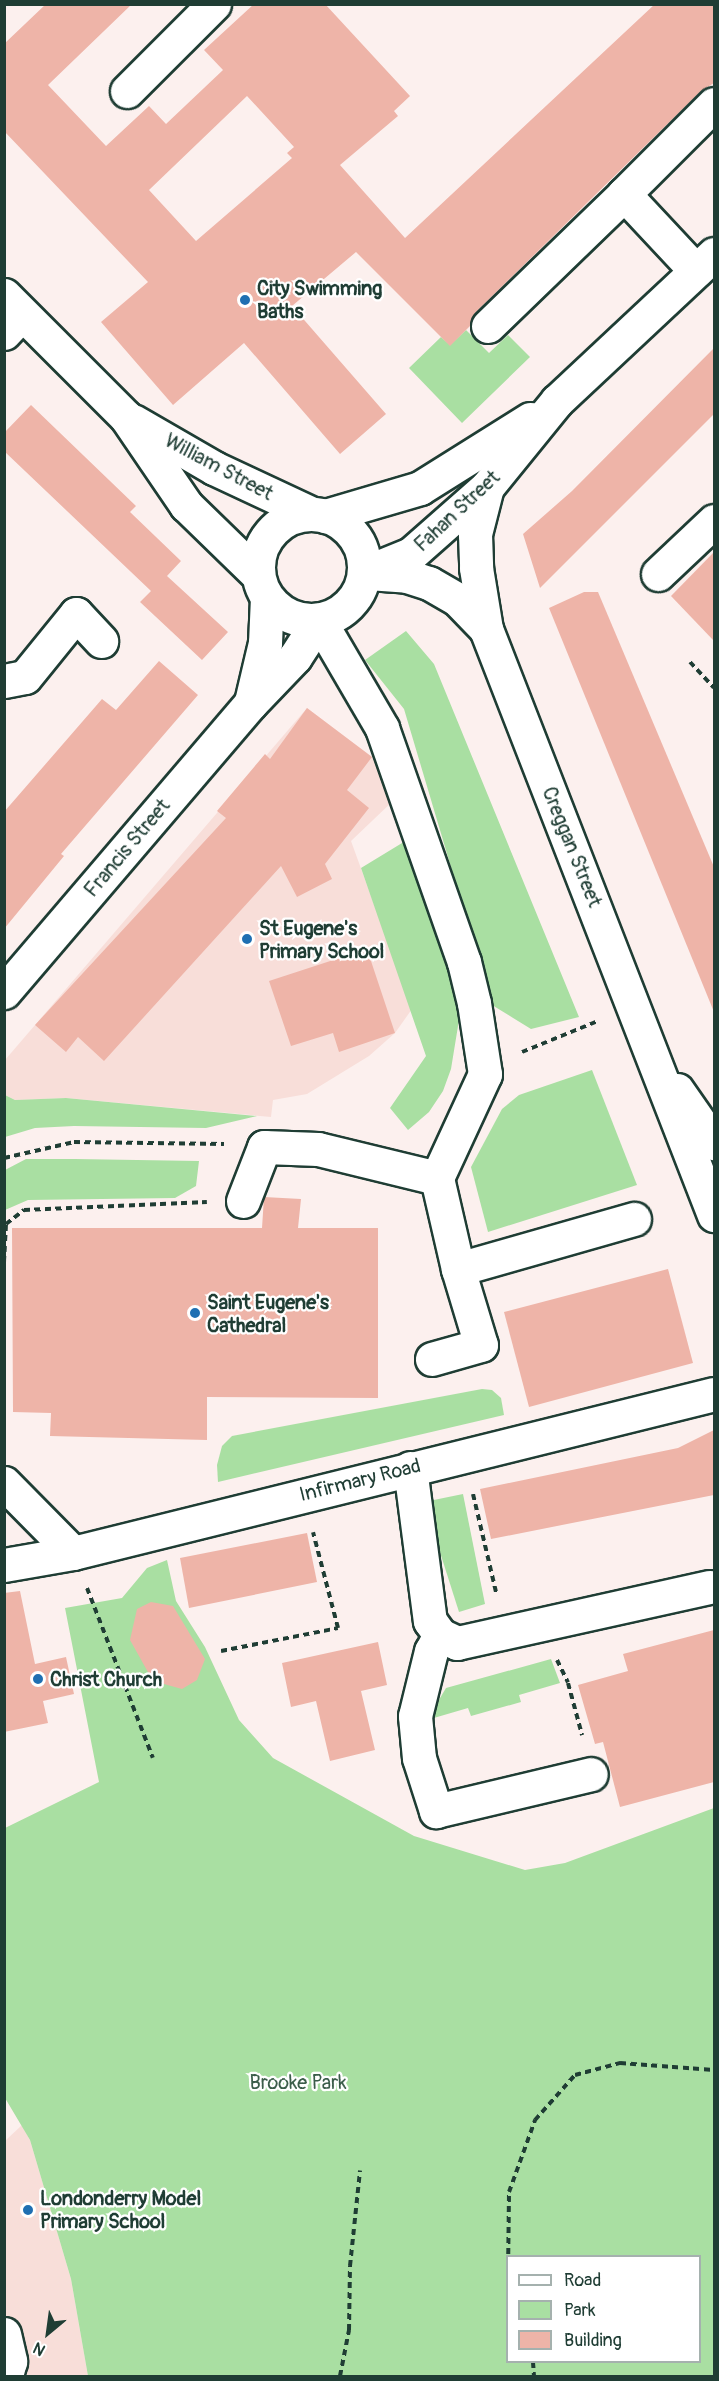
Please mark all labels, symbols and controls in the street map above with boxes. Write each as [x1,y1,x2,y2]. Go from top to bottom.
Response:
place label: City Swimming Baths [257,276,382,323]
marker: City Swimming Baths [238,293,252,307]
street label: William Street [161,428,277,506]
street label: Fahan Street [409,465,505,557]
street label: Creggan Street [537,783,607,911]
street label: Francis Street [79,794,175,902]
place label: St Eugene's Primary School [259,916,384,963]
marker: St Eugene's Primary School [240,932,254,946]
place label: Saint Eugene's Cathedral [207,1290,329,1337]
marker: Saint Eugene's Cathedral [188,1306,202,1320]
street label: Infirmary Road [297,1453,423,1507]
place label: Christ Church [50,1667,162,1691]
marker: Christ Church [31,1672,45,1686]
park label: Brooke Park [249,2070,347,2094]
place label: Londonderry Model Primary School [40,2186,201,2233]
marker: Londonderry Model Primary School [21,2203,35,2217]
legend [506,2255,701,2363]
text: Road [564,2269,601,2292]
text: Park [564,2299,596,2322]
north arrow [18,2303,78,2363]
text: Building [564,2329,622,2352]
text: N [30,2337,49,2360]

